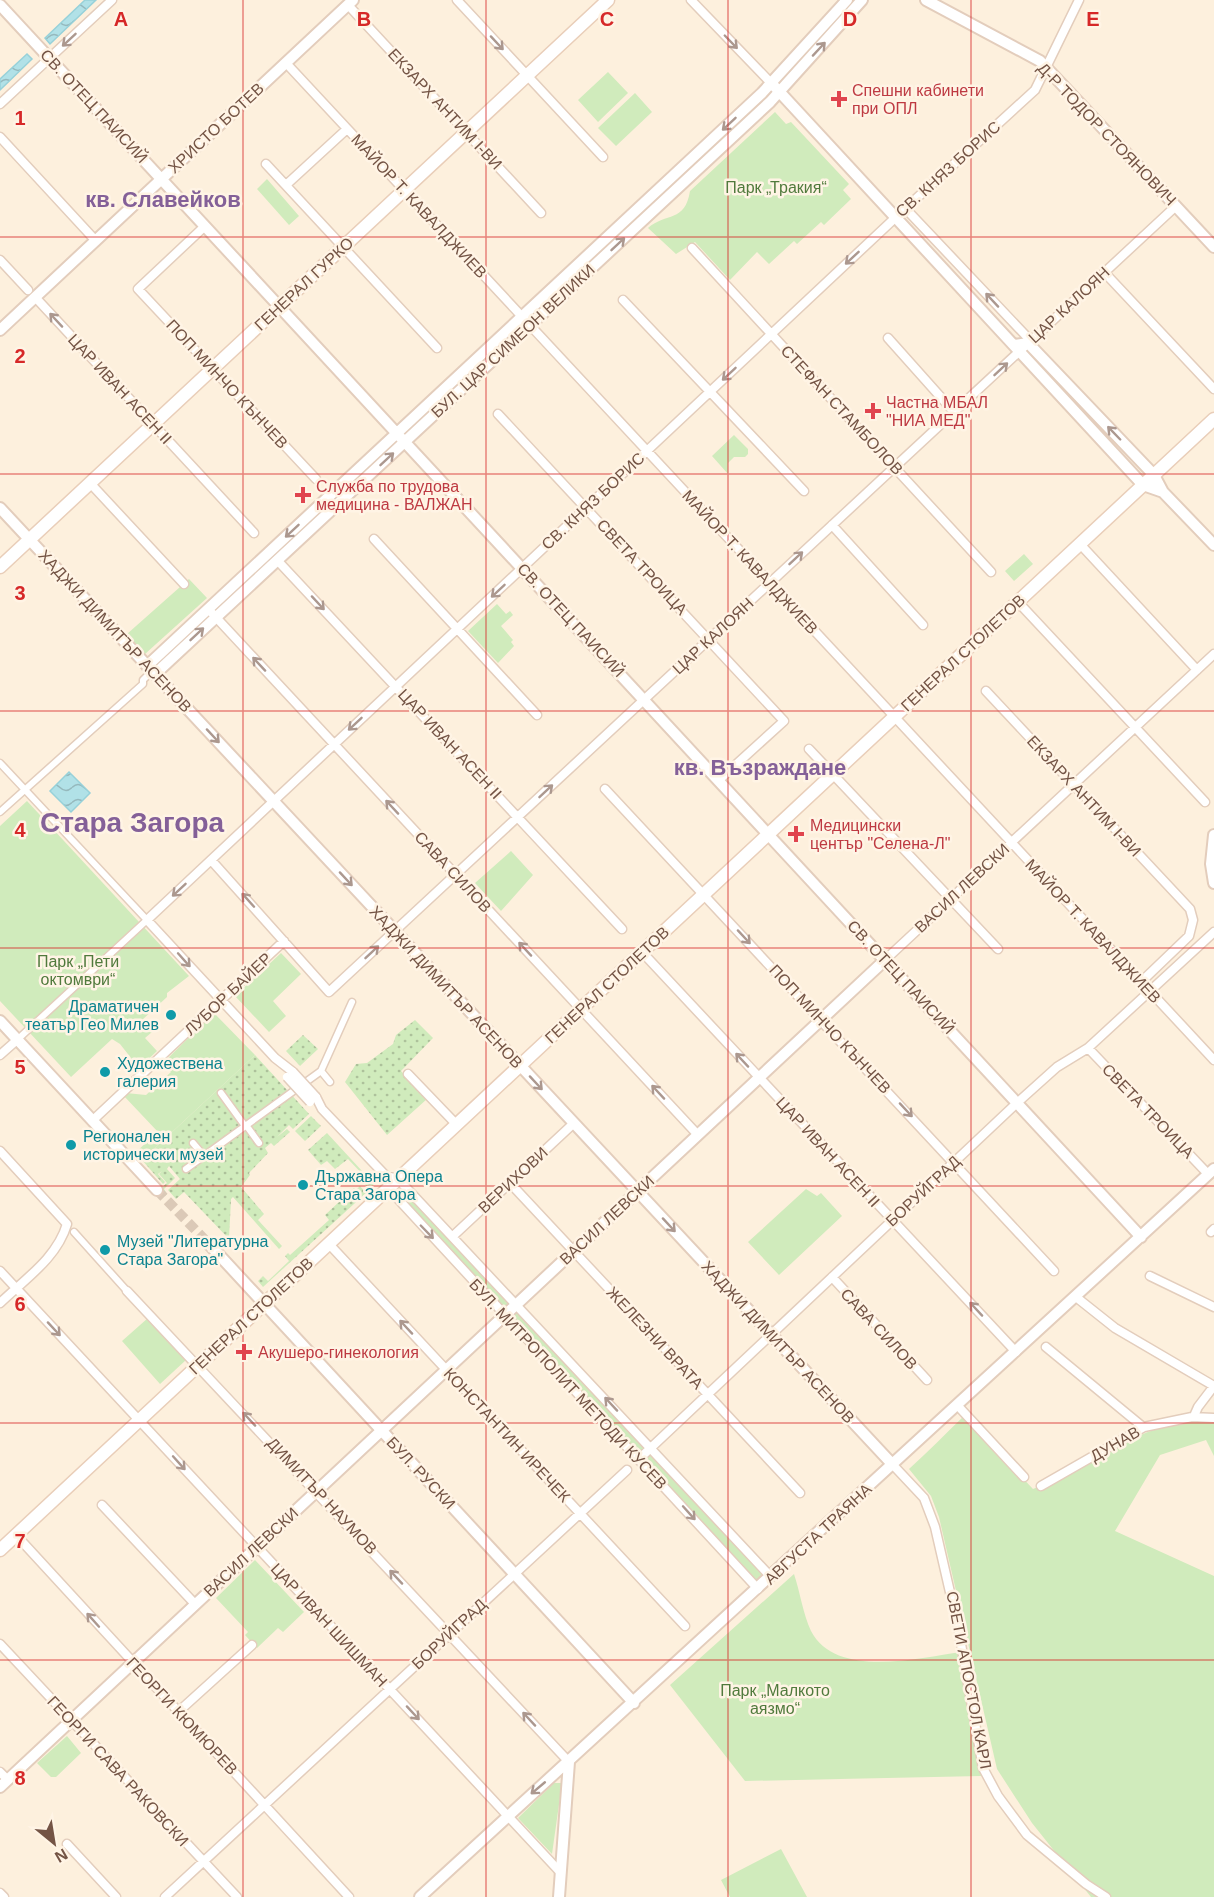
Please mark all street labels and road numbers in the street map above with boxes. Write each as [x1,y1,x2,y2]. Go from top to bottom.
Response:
street label: СВ. ОТЕЦ ПАИСИЙ [37,45,152,166]
street label: ЕКЗАРХ АНТИМ I-ВИ [385,45,505,173]
street label: Д-Р ТОДОР СТОЯНОВИЧ [1034,59,1180,209]
street label: ХРИСТО БОТЕВ [165,80,267,176]
street label: СВ. КНЯЗ БОРИС [892,118,1004,220]
street label: МАЙОР Т. КАВАЛДЖИЕВ [348,130,491,281]
street label: ГЕНЕРАЛ ГУРКО [251,234,357,334]
street label: БУЛ. ЦАР СИМЕОН ВЕЛИКИ [428,261,598,421]
street label: ЦАР КАЛОЯН [1025,263,1113,347]
street label: ПОП МИНЧО КЪНЧЕВ [163,316,291,452]
street label: ЦАР ИВАН АСЕН II [65,331,175,447]
street label: СТЕФАН СТАМБОЛОВ [778,342,906,478]
street label: СВ. КНЯЗ БОРИС [538,449,648,553]
street label: МАЙОР Т. КАВАЛДЖИЕВ [679,486,822,637]
street label: СВЕТА ТРОИЦА [594,516,691,618]
street label: ХАДЖИ ДИМИТЪР АСЕНОВ [35,546,195,716]
street label: СВ. ОТЕЦ ПАИСИЙ [514,559,629,680]
street label: ГЕНЕРАЛ СТОЛЕТОВ [898,591,1028,715]
street label: ЦАР КАЛОЯН [669,594,757,678]
street label: ЦАР ИВАН АСЕН II [395,686,505,802]
street label: ЕКЗАРХ АНТИМ I-ВИ [1024,732,1144,860]
street label: САВА СИЛОВ [411,828,495,916]
street label: ВАСИЛ ЛЕВСКИ [912,840,1012,936]
street label: МАЙОР Т. КАВАЛДЖИЕВ [1022,855,1165,1006]
street label: ХАДЖИ ДИМИТЪР АСЕНОВ [366,902,526,1072]
street label: СВ. ОТЕЦ ПАИСИЙ [844,916,959,1037]
street label: ГЕНЕРАЛ СТОЛЕТОВ [542,923,672,1047]
street label: ЛУБОР БАЙЕР [180,949,275,1038]
street label: ПОП МИНЧО КЪНЧЕВ [766,961,894,1097]
street label: СВЕТА ТРОИЦА [1099,1061,1197,1162]
street label: ЦАР ИВАН АСЕН II [773,1094,883,1210]
street label: ВЕРИХОВИ [475,1144,551,1216]
street label: БОРУЙГРАД [882,1152,964,1230]
street label: ВАСИЛ ЛЕВСКИ [557,1172,657,1268]
street label: ГЕНЕРАЛ СТОЛЕТОВ [186,1254,316,1378]
street label: ХАДЖИ ДИМИТЪР АСЕНОВ [698,1257,858,1427]
street label: БУЛ. МИТРОПОЛИТ МЕТОДИ КУСЕВ [466,1275,670,1493]
street label: ЖЕЛЕЗНИ ВРАТА [603,1284,707,1393]
street label: САВА СИЛОВ [837,1285,921,1373]
street label: КОНСТАНТИН ИРЕЧЕК [441,1365,574,1506]
street label: ДУНАВ [1087,1423,1143,1465]
street label: ДИМИТЪР НАУМОВ [264,1434,380,1558]
street label: БУЛ. РУСКИ [383,1434,459,1512]
street label: АВГУСТА ТРАЯНА [761,1480,875,1588]
street label: ВАСИЛ ЛЕВСКИ [201,1504,301,1600]
street label: ЦАР ИВАН ШИШМАН [267,1560,391,1690]
street label: СВЕТИ АПОСТОЛ КАРЛ [943,1590,995,1770]
street label: БОРУЙГРАД [408,1595,490,1673]
street label: ГЕОРГИ КЮМЮРЕВ [123,1654,241,1778]
street label: ГЕОРГИ САВА РАКОВСКИ [44,1693,192,1849]

